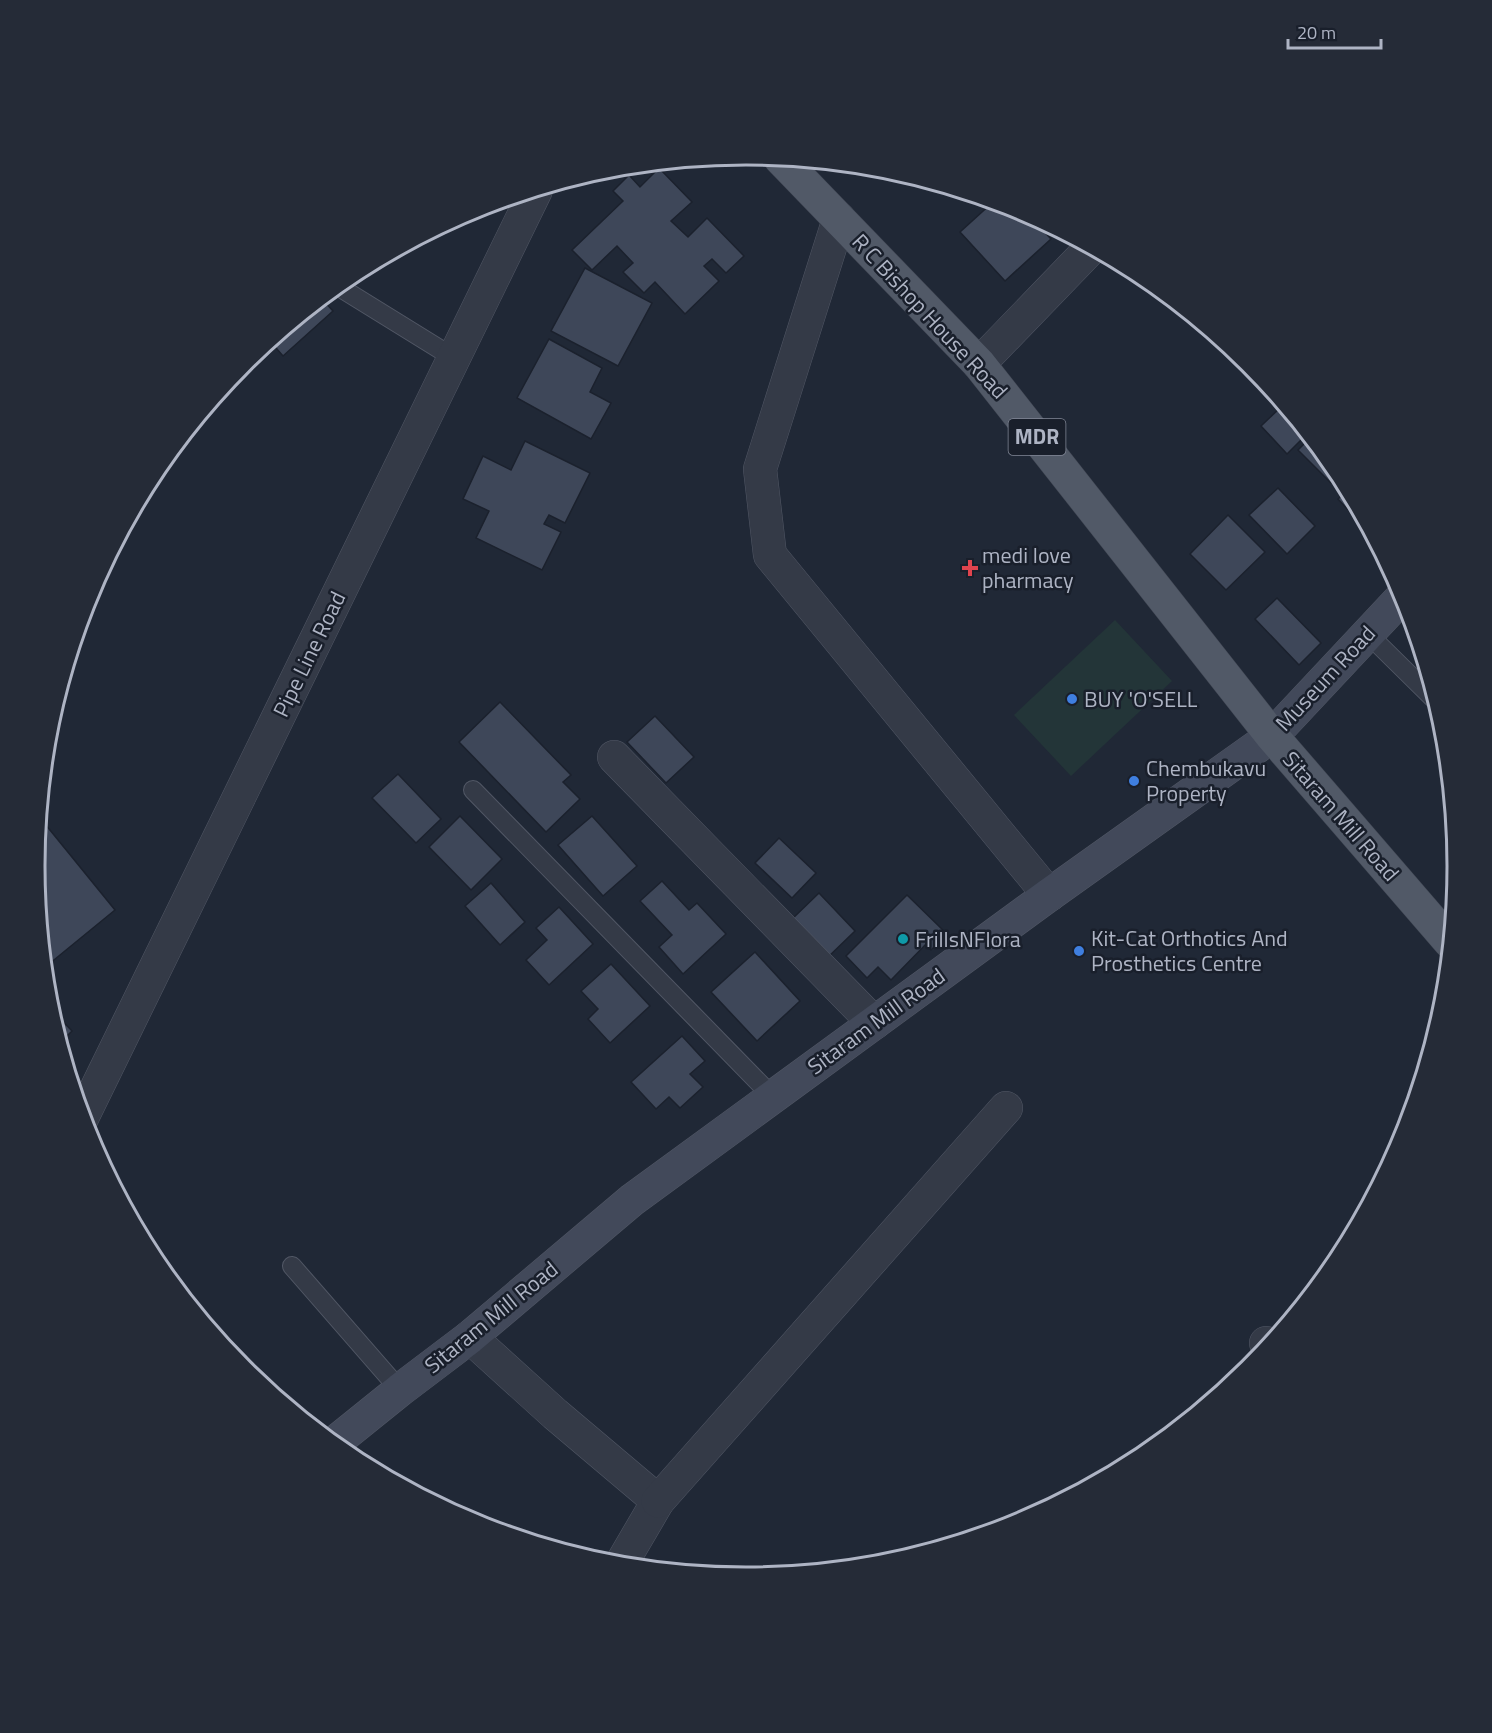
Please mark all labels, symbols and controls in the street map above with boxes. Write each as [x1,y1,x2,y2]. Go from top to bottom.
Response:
scale bar [1288,12,1381,50]
text: 20 m [1297,19,1336,46]
street label: R C Bishop House Road [844,226,1016,406]
road number: MDR [1008,419,1066,455]
place label: medi love pharmacy [982,538,1074,597]
marker: medi love pharmacy [963,561,977,575]
street label: Pipe Line Road [264,585,354,723]
street label: Museum Road [1267,617,1383,739]
place label: BUY 'O'SELL [1084,682,1198,716]
marker: BUY 'O'SELL [1065,692,1079,706]
street label: Sitaram Mill Road [1275,743,1407,889]
place label: Chembukavu Property [1146,751,1266,810]
marker: Chembukavu Property [1127,774,1141,788]
place label: Kit-Cat Orthotics And Prosthetics Centre [1091,921,1288,980]
place label: FrillsNFlora [915,922,1021,956]
marker: FrillsNFlora [896,932,910,946]
marker: Kit-Cat Orthotics And Prosthetics Centre [1072,944,1086,958]
street label: Sitaram Mill Road [800,959,952,1083]
street label: Sitaram Mill Road [417,1252,565,1382]

